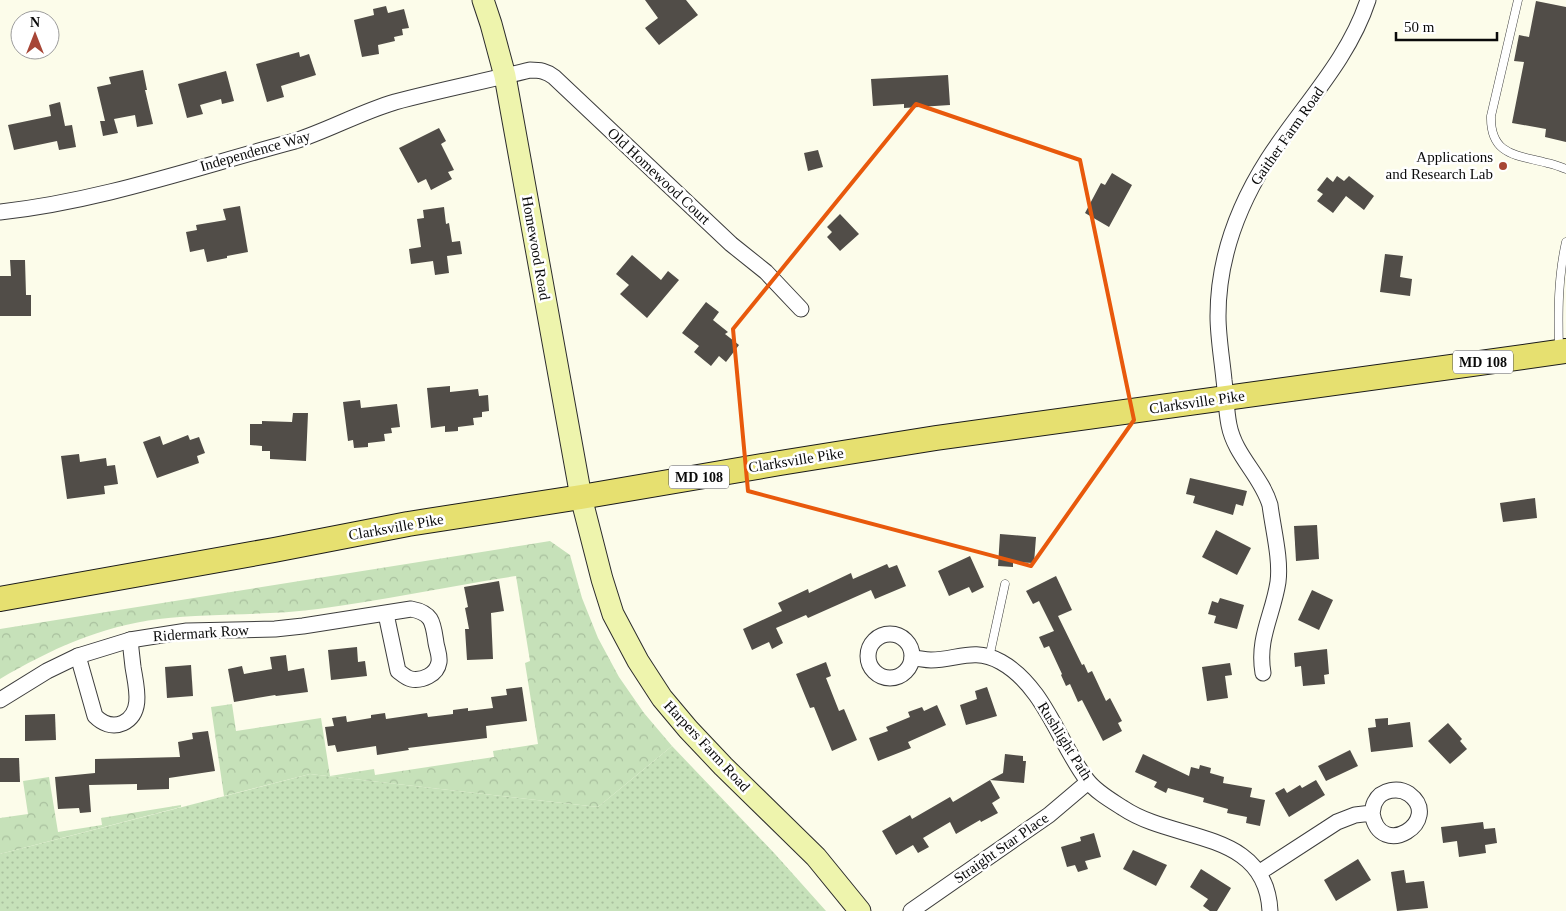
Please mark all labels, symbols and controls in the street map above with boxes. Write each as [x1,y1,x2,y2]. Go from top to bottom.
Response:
north arrow [10,10,60,60]
scale bar [1396,10,1497,42]
text: N [30,15,40,30]
text: 50 m [1404,19,1435,35]
street label: Gaither Farm Road [1247,84,1327,188]
street label: Old Homewood Court [604,124,714,228]
street label: Independence Way [198,127,312,174]
place label: Applications and Research Lab [1386,149,1493,182]
marker: Applications and Research Lab [1497,160,1509,172]
street label: Homewood Road [519,195,553,302]
road number: MD 108 [1453,351,1513,374]
street label: Clarksville Pike [1148,387,1246,417]
street label: Clarksville Pike [747,445,845,475]
road number: MD 108 [669,466,729,488]
street label: Clarksville Pike [347,511,445,543]
street label: Ridermark Row [152,622,250,644]
street label: Harpers Farm Road [661,697,754,795]
street label: Rushlight Path [1035,699,1096,783]
street label: Straight Star Place [951,809,1052,887]

